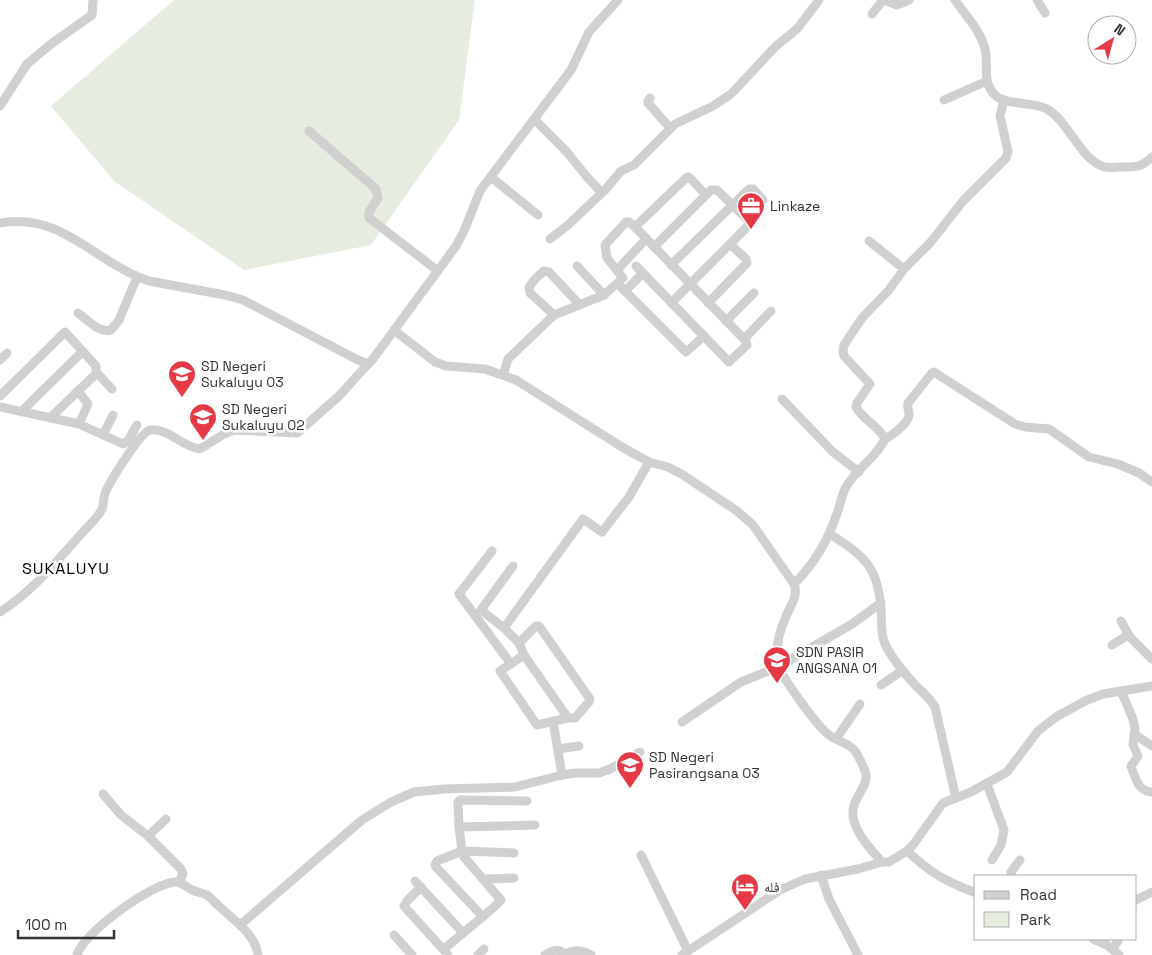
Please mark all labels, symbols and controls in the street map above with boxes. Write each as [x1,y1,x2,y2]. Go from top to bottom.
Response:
north arrow [1087,15,1137,65]
text: N [1111,20,1129,40]
office icon: Linkaze [736,191,766,230]
place label: Linkaze [770,197,820,215]
place label: SD Negeri Sukaluyu 03 [201,357,284,391]
school or university icon: SD Negeri Sukaluyu 03 [167,359,197,398]
place label: SD Negeri Sukaluyu 02 [222,400,305,434]
school or university icon: SD Negeri Sukaluyu 02 [188,402,218,441]
district label: SUKALUYU [22,558,110,579]
place label: SDN PASIR ANGSANA 01 [796,643,877,677]
school or university icon: SDN PASIR ANGSANA 01 [762,645,792,684]
place label: SD Negeri Pasirangsana 03 [649,748,760,782]
school or university icon: SD Negeri Pasirangsana 03 [615,750,645,789]
hotel icon: فله [730,872,760,911]
legend [974,875,1137,940]
place label: فله [764,878,780,896]
text: Road [1020,885,1057,904]
scale bar [18,908,114,940]
text: Park [1020,910,1051,929]
text: 100 m [25,915,67,934]

